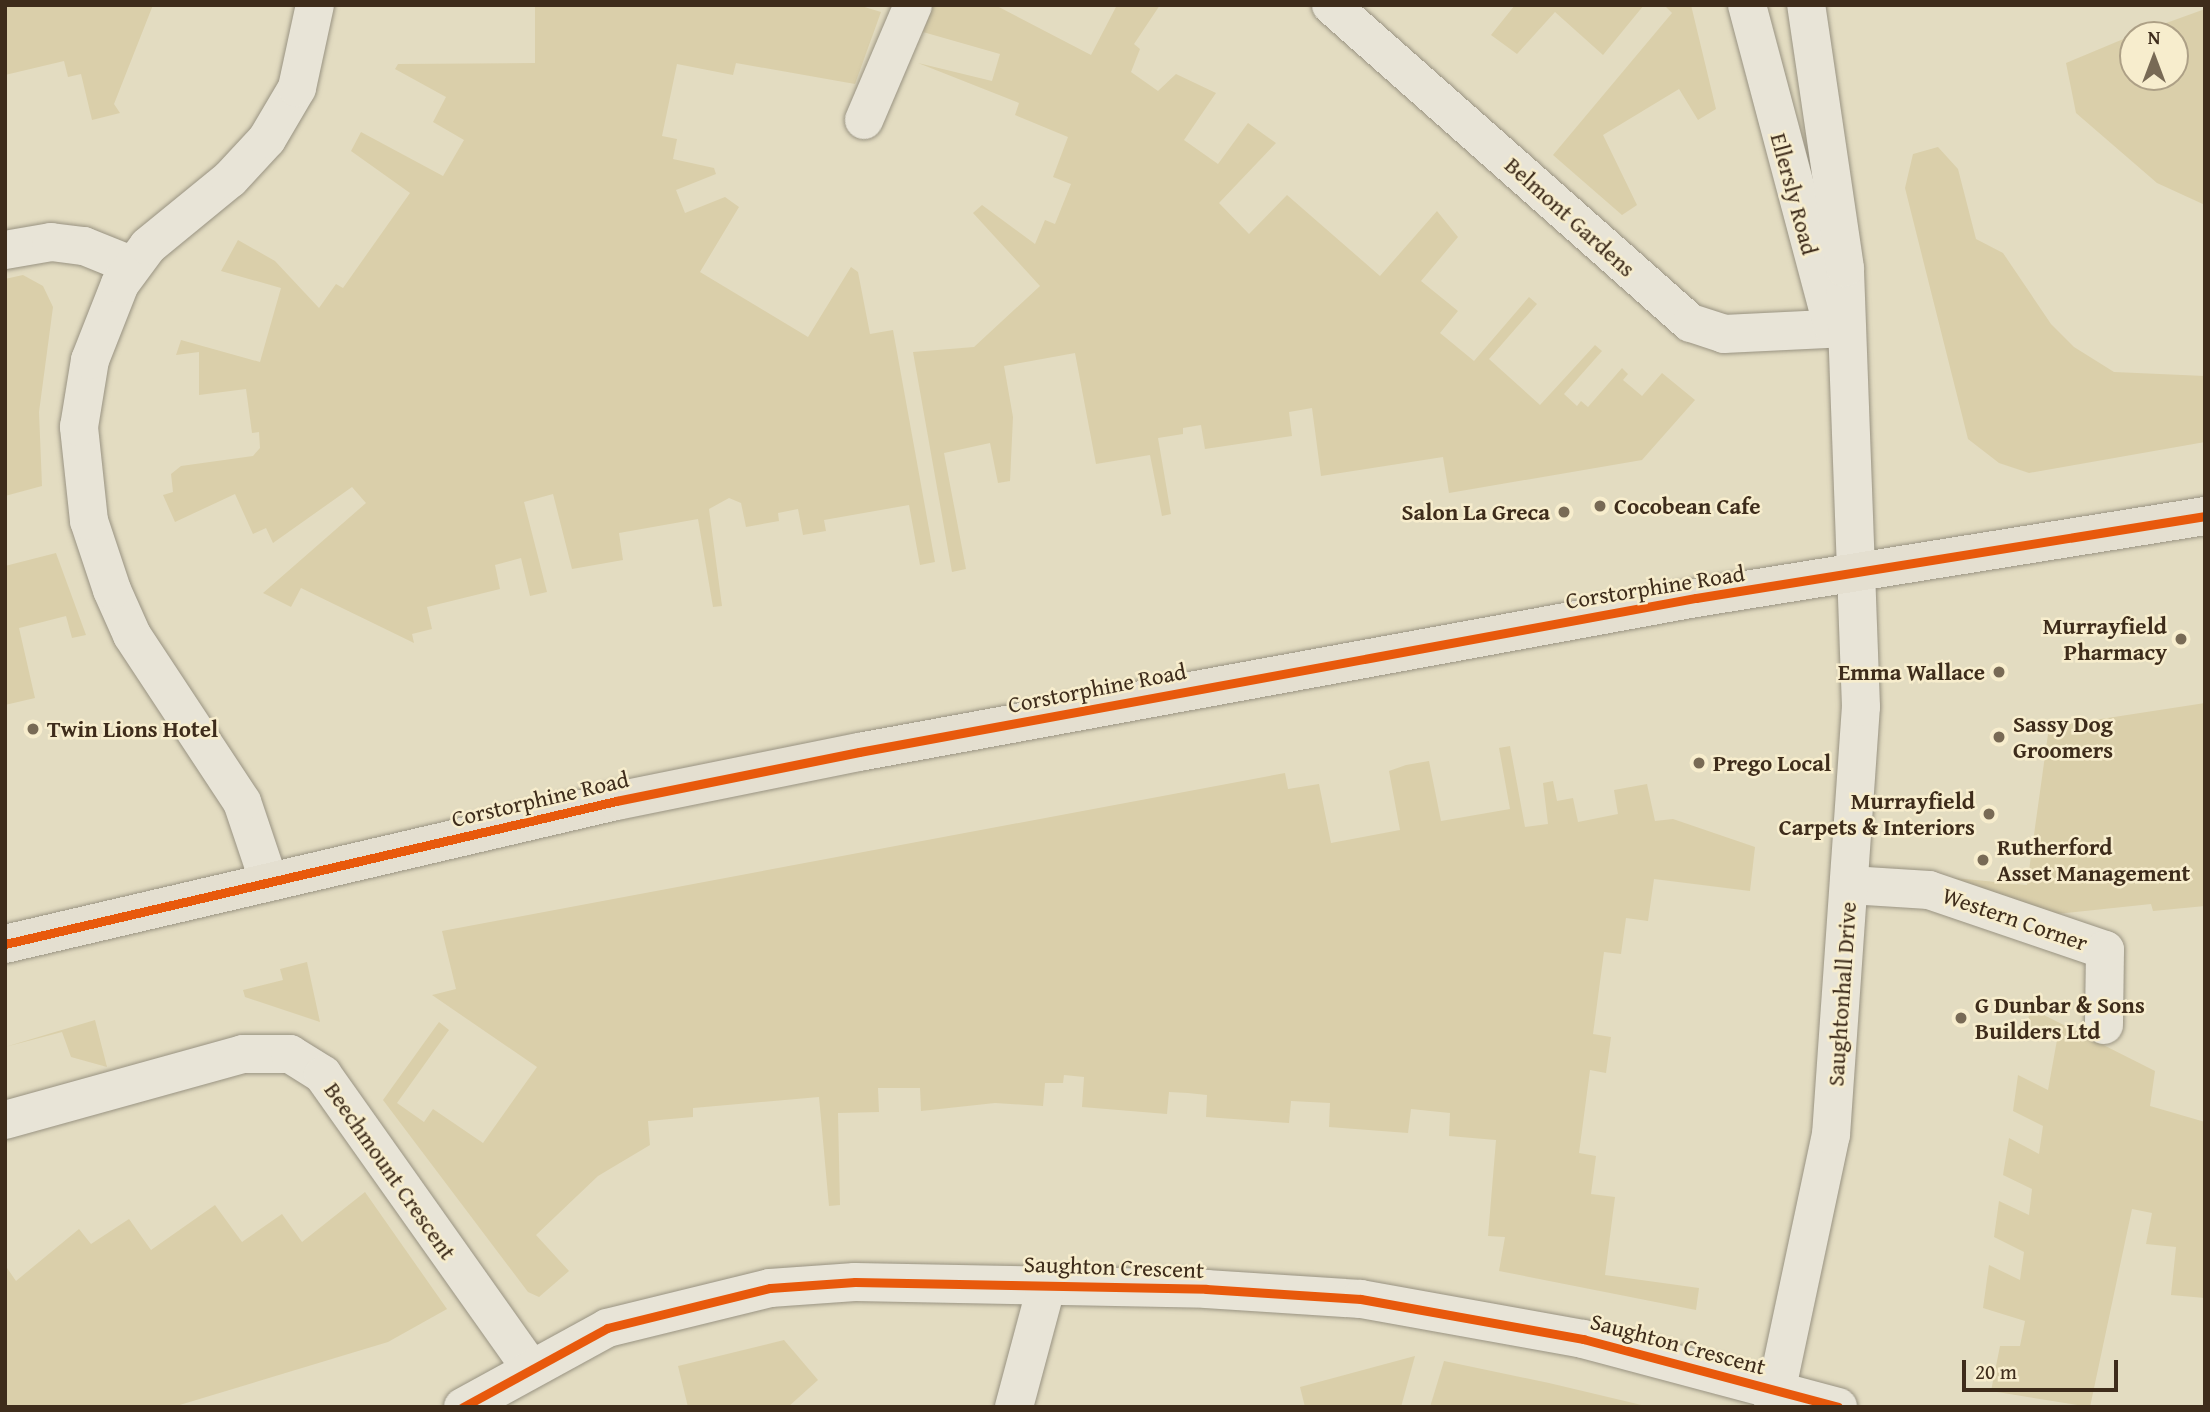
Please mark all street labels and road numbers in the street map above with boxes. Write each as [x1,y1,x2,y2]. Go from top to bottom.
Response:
street label: Ellersly Road [1764,130,1824,258]
street label: Belmont Gardens [1499,151,1641,283]
street label: Corstorphine Road [1564,559,1746,615]
street label: Corstorphine Road [1006,657,1188,719]
street label: Corstorphine Road [449,765,631,833]
street label: Western Corner [1939,881,2091,957]
street label: Saughtonhall Drive [1822,901,1862,1087]
street label: Beechmount Crescent [318,1077,462,1265]
street label: Saughton Crescent [1023,1250,1205,1284]
street label: Saughton Crescent [1587,1307,1769,1381]

